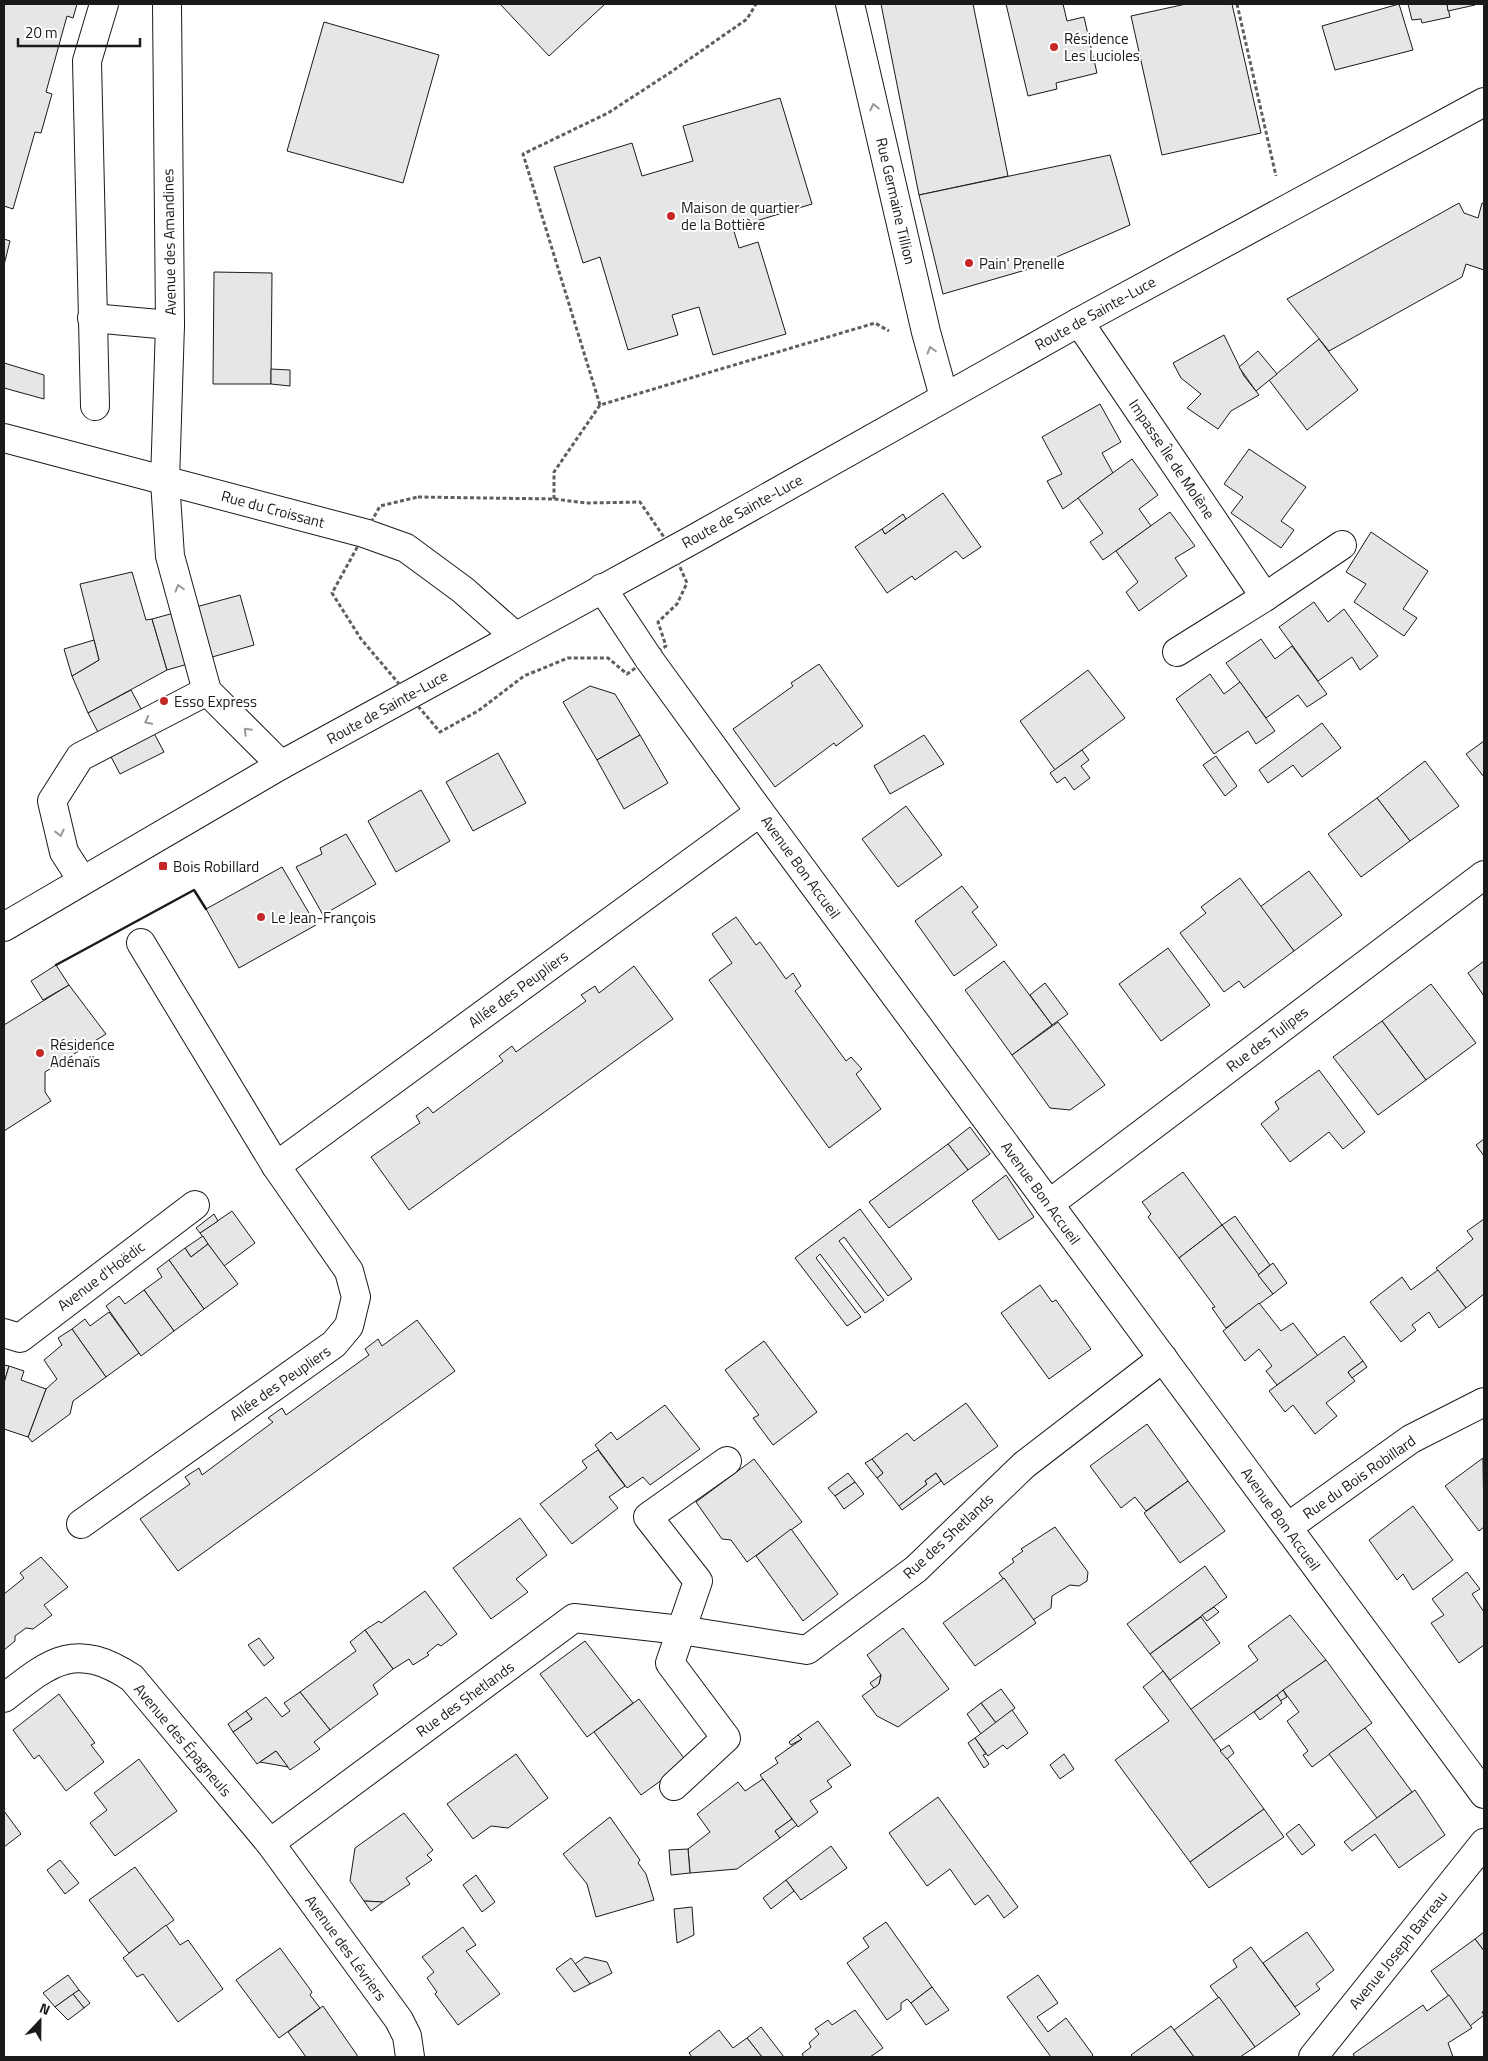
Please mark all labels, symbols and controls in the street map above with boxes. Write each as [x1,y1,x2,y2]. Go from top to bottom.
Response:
scale bar [18,15,140,47]
text: 20 m [25,21,58,44]
place label: Résidence Les Lucioles [1064,27,1140,67]
marker: Résidence Les Lucioles [1048,41,1060,53]
one-way arrow [869,102,880,111]
street label: Rue Germaine Tillion [870,135,922,267]
street label: Avenue des Amandines [156,168,182,316]
place label: Maison de quartier de la Bottière [681,196,799,236]
marker: Maison de quartier de la Bottière [665,210,677,222]
place label: Pain' Prenelle [979,252,1065,275]
marker: Pain' Prenelle [963,257,975,269]
street label: Route de Sainte-Luce [1030,270,1160,356]
one-way arrow [926,346,937,354]
street label: Impasse Île de Molène [1123,394,1221,524]
street label: Route de Sainte-Luce [677,468,807,554]
street label: Rue du Croissant [219,484,328,534]
one-way arrow [174,585,184,593]
street label: Route de Sainte-Luce [322,664,452,750]
place label: Esso Express [174,690,257,713]
marker: Esso Express [158,695,170,707]
one-way arrow [145,715,154,725]
one-way arrow [244,727,253,736]
street label: Avenue Bon Accueil [756,811,846,923]
one-way arrow [54,829,64,837]
place label: Bois Robillard [173,855,259,878]
marker: Bois Robillard [157,860,169,872]
place label: Le Jean-François [271,906,376,929]
marker: Le Jean-François [255,911,267,923]
street label: Allée des Peupliers [463,945,573,1033]
street label: Rue des Tulipes [1221,1000,1313,1078]
place label: Résidence Adénaïs [50,1033,115,1073]
marker: Résidence Adénaïs [34,1047,46,1059]
street label: Avenue Bon Accueil [996,1137,1086,1249]
street label: Avenue d'Hoëdic [52,1235,150,1317]
street label: Allée des Peupliers [225,1339,335,1427]
street label: Rue du Bois Robillard [1298,1429,1420,1525]
street label: Avenue Bon Accueil [1236,1463,1326,1575]
street label: Rue des Shetlands [897,1488,999,1584]
street label: Rue des Shetlands [411,1655,519,1743]
street label: Avenue des Épagneuls [129,1678,237,1802]
street label: Avenue Joseph Barreau [1343,1886,1453,2014]
street label: Avenue des Lévriers [300,1890,392,2006]
north arrow [15,1996,65,2046]
text: N [37,1997,53,2020]

